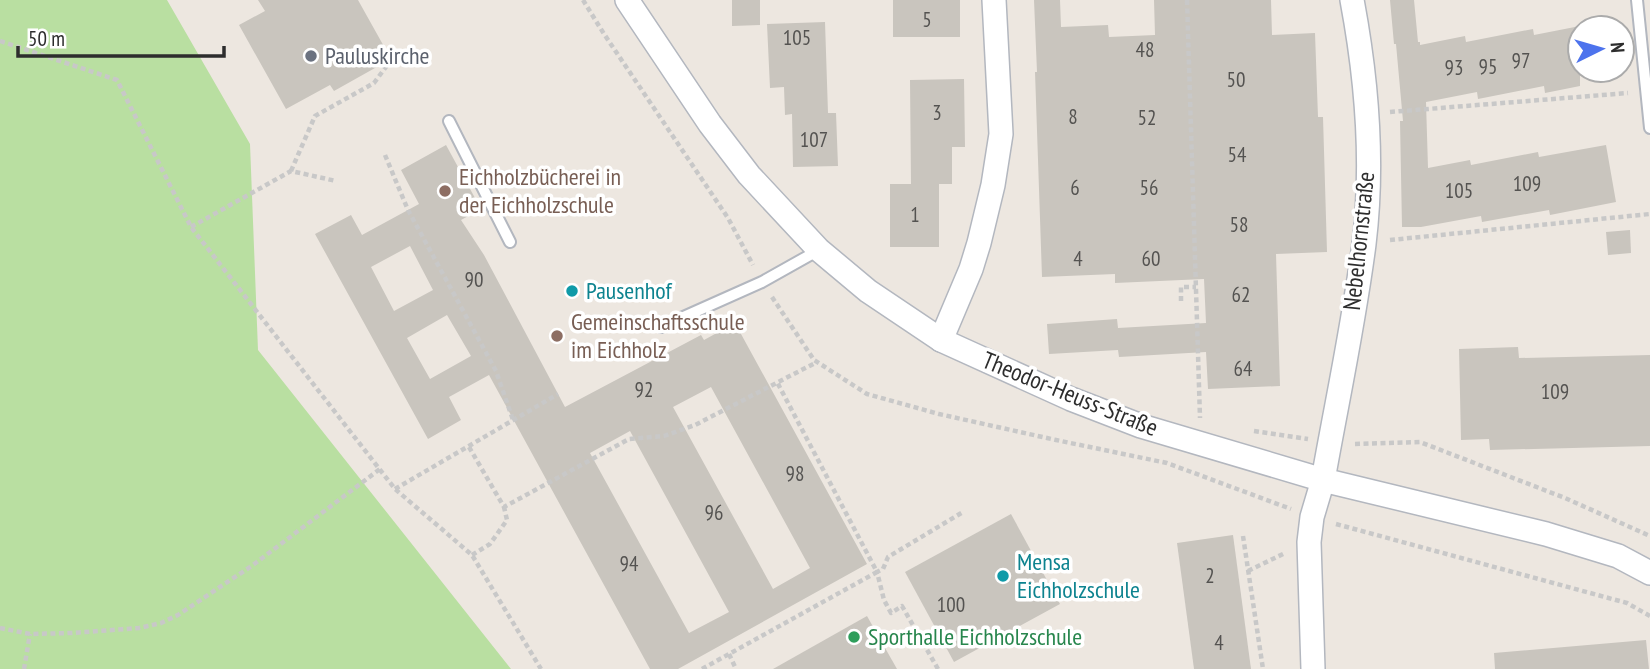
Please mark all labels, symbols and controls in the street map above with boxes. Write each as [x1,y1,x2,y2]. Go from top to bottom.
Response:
house number: 5 [922,6,932,33]
scale bar [18,14,224,58]
north arrow [1566,14,1636,84]
house number: 105 [783,24,811,51]
text: 50 m [28,25,65,52]
house number: 48 [1136,36,1154,63]
place label: Pauluskirche [325,40,429,71]
text: N [1606,41,1630,54]
house number: 97 [1512,47,1530,74]
marker: Pauluskirche [303,48,319,64]
house number: 95 [1479,53,1497,80]
house number: 93 [1445,54,1463,81]
house number: 50 [1227,66,1245,93]
house number: 3 [932,99,942,126]
house number: 8 [1068,103,1078,130]
house number: 52 [1138,104,1156,131]
house number: 107 [800,126,828,153]
house number: 54 [1228,141,1247,168]
place label: Eichholzbücherei in der Eichholzschule [459,161,621,220]
street label: Nebelhornstraße [1336,170,1381,312]
house number: 109 [1513,170,1541,197]
house number: 6 [1070,174,1080,201]
house number: 56 [1140,174,1158,201]
house number: 105 [1445,177,1473,204]
marker: Eichholzbücherei in der Eichholzschule [437,183,453,199]
house number: 1 [910,201,920,228]
house number: 58 [1230,211,1248,238]
house number: 4 [1073,245,1083,272]
house number: 60 [1142,245,1160,272]
house number: 90 [465,266,483,293]
place label: Pausenhof [586,275,672,306]
house number: 62 [1232,281,1250,308]
marker: Pausenhof [564,283,580,299]
place label: Gemeinschaftsschule im Eichholz [571,306,745,365]
marker: Gemeinschaftsschule im Eichholz [549,328,565,344]
street label: Theodor-Heuss-Straße [978,344,1163,443]
house number: 64 [1234,355,1253,382]
house number: 92 [635,376,653,403]
house number: 109 [1541,378,1569,405]
house number: 98 [786,460,804,487]
house number: 96 [705,499,723,526]
place label: Mensa Eichholzschule [1017,546,1140,605]
house number: 94 [620,550,639,577]
house number: 2 [1205,562,1215,589]
marker: Mensa Eichholzschule [995,568,1011,584]
house number: 100 [937,591,965,618]
place label: Sporthalle Eichholzschule [868,621,1082,652]
marker: Sporthalle Eichholzschule [846,629,862,645]
house number: 4 [1214,629,1224,656]

